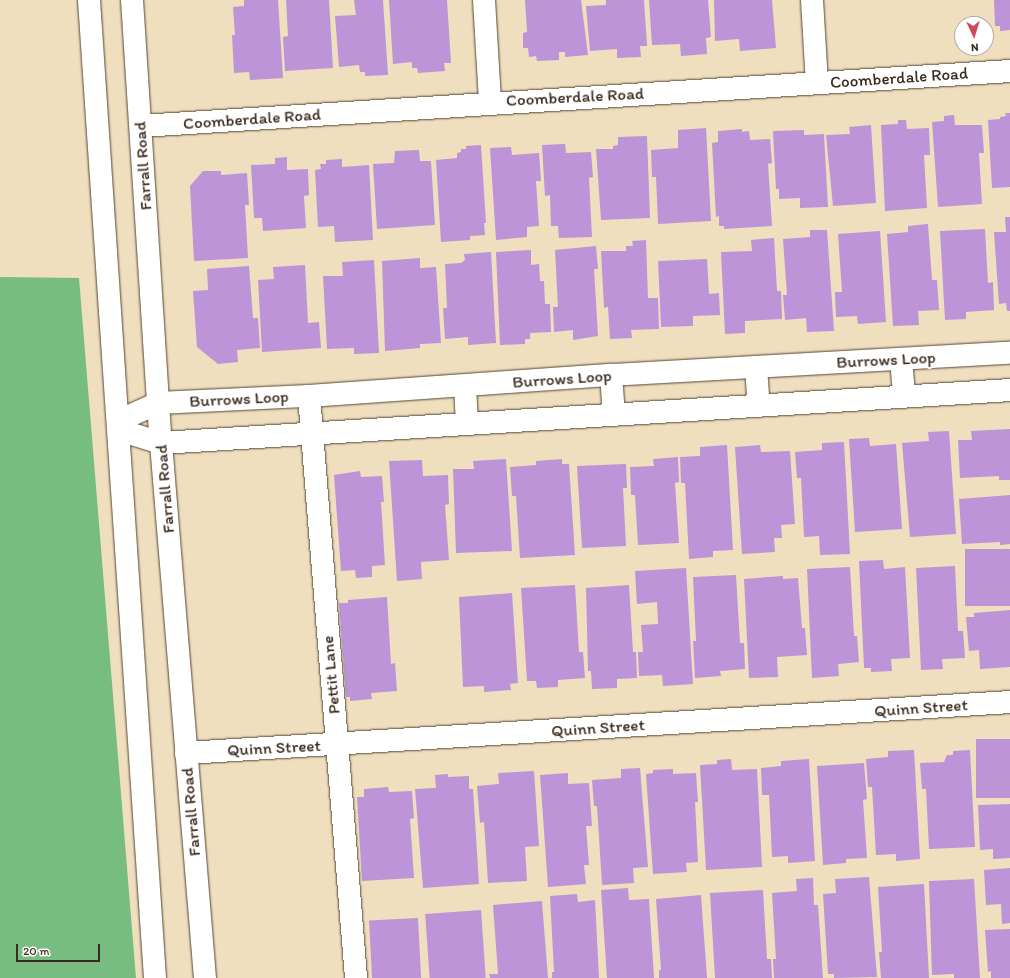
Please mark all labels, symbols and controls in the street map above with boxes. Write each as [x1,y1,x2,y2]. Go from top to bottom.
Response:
north arrow [954,16,994,56]
text: N [971,41,979,54]
street label: Coomberdale Road [829,63,969,93]
street label: Coomberdale Road [506,83,644,111]
street label: Coomberdale Road [182,104,322,134]
street label: Farrall Road [130,121,156,211]
street label: Burrows Loop [836,347,936,373]
street label: Burrows Loop [511,365,613,393]
street label: Burrows Loop [189,386,289,412]
street label: Farrall Road [151,444,179,534]
street label: Pettit Lane [317,635,345,715]
street label: Quinn Street [874,695,968,721]
street label: Quinn Street [551,715,645,741]
street label: Quinn Street [227,735,321,761]
street label: Farrall Road [177,767,205,857]
scale bar [18,936,102,962]
text: 20 m [23,944,50,958]

